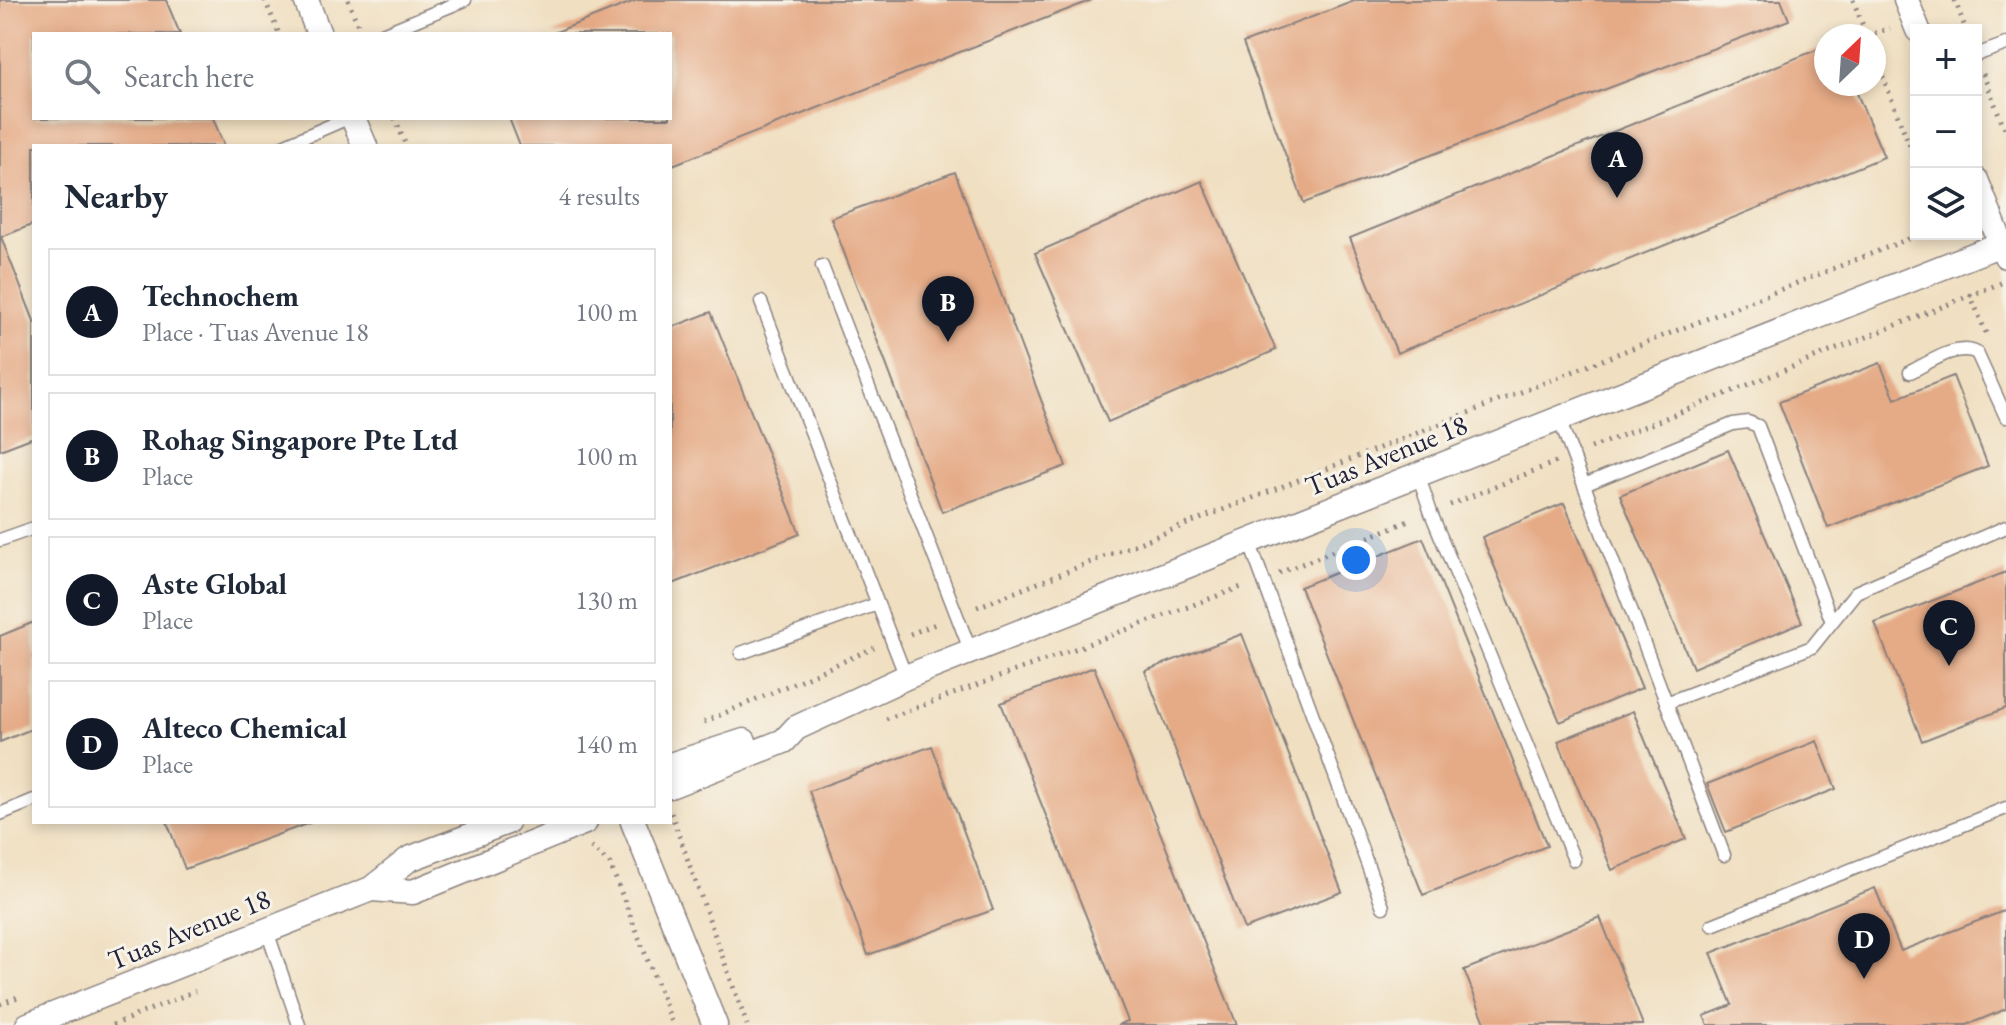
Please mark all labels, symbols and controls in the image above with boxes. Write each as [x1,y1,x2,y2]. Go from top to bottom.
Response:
north arrow [1814,24,1886,96]
map controls [1910,24,1982,240]
button: + [1910,24,1982,96]
search box [32,32,672,120]
icon: search [60,54,104,98]
text: Search here [124,57,254,96]
button: − [1910,96,1982,168]
pin: A [1591,132,1643,198]
button: layers [1910,168,1982,240]
text: Nearby [64,174,168,218]
text: 4 results [559,179,640,213]
text: Technochem [142,276,299,315]
pin: B [922,276,974,342]
text: A [83,295,101,329]
text: 100 m [575,295,638,329]
text: Place · Tuas Avenue 18 [142,315,369,349]
street label: Tuas Avenue 18 [1299,406,1473,504]
text: Rohag Singapore Pte Ltd [142,420,458,459]
text: B [84,439,100,473]
text: 100 m [575,439,638,473]
text: Place [142,459,193,493]
your location [1336,540,1376,580]
text: Aste Global [142,564,287,603]
text: C [83,583,101,617]
text: 130 m [575,583,638,617]
pin: C [1923,600,1975,666]
text: Place [142,603,193,637]
text: Alteco Chemical [142,708,347,747]
text: D [82,727,102,761]
text: 140 m [575,727,638,761]
text: Place [142,747,193,781]
street label: Tuas Avenue 18 [102,880,276,978]
pin: D [1838,913,1890,979]

